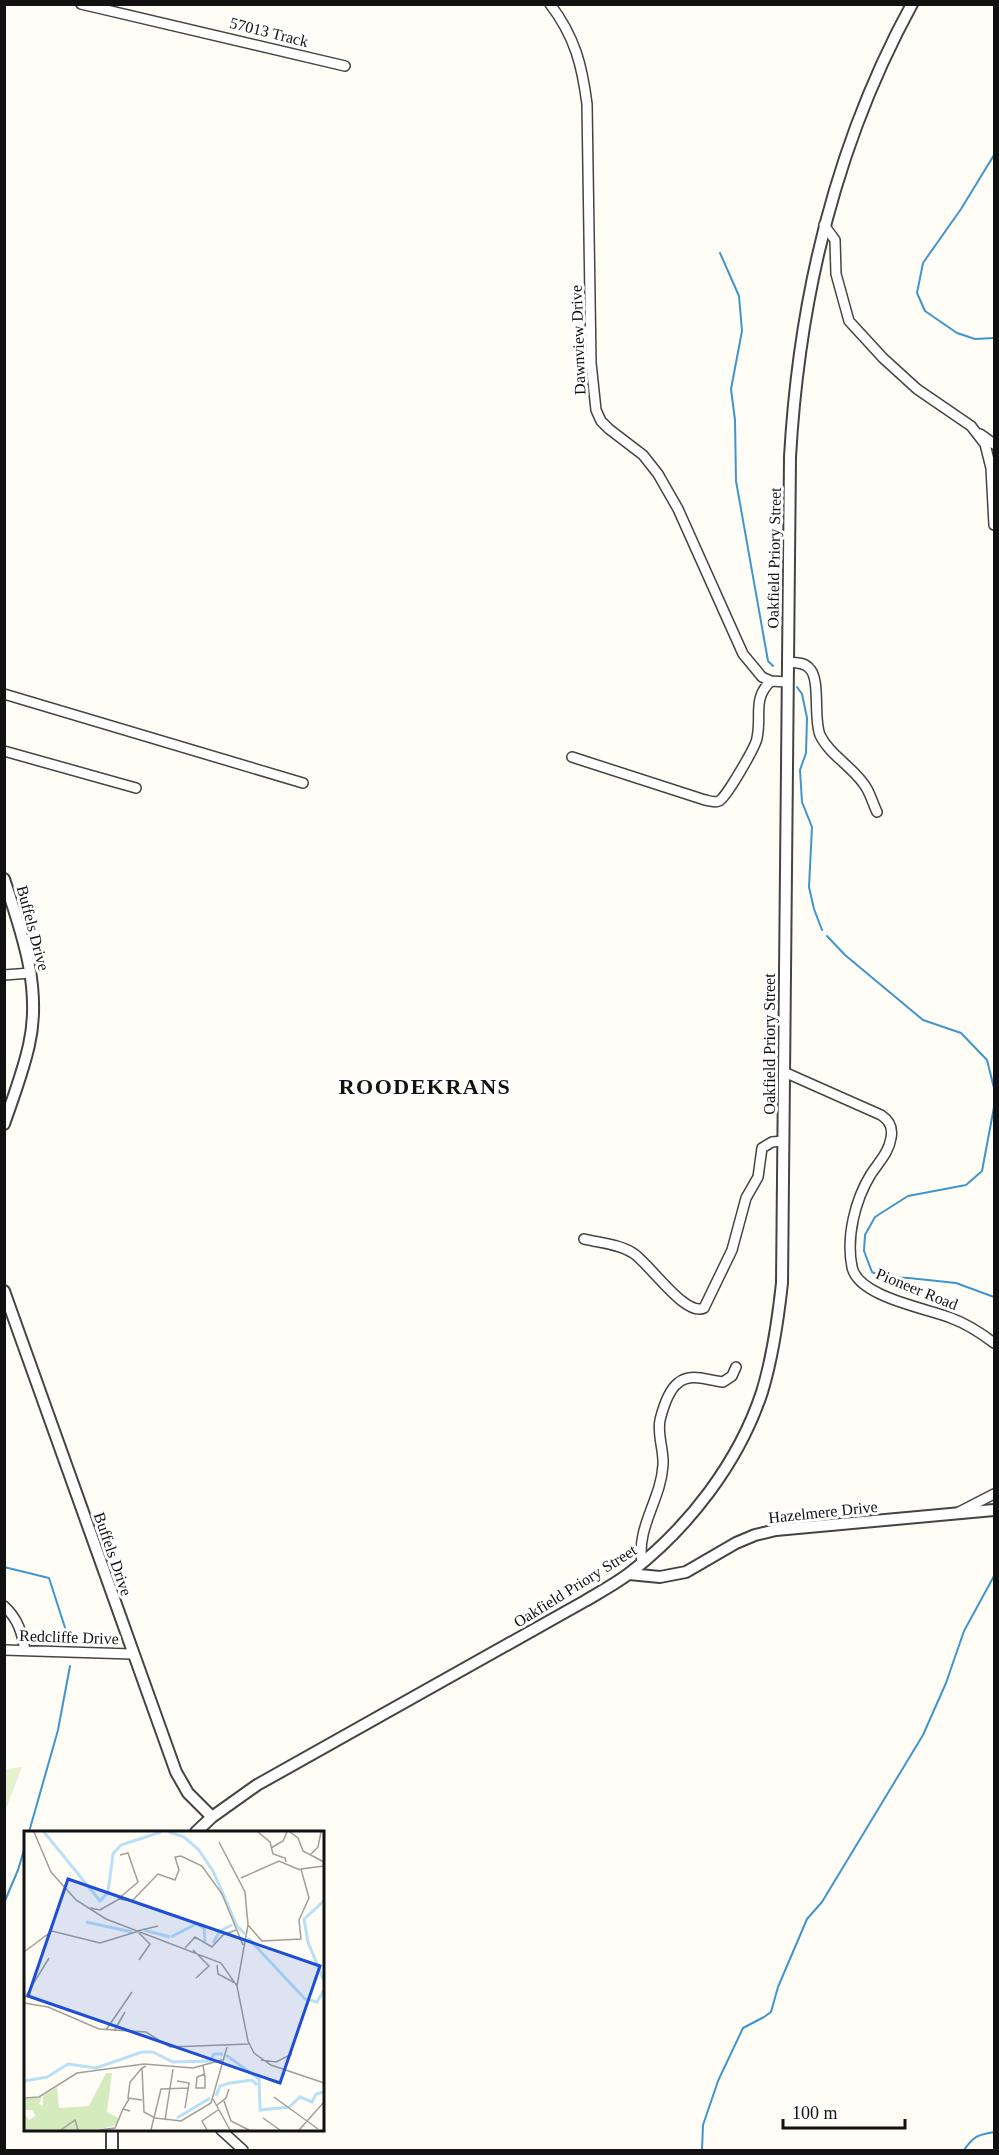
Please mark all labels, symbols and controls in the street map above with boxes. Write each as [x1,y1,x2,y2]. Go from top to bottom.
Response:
street label: 57013 Track [228,14,310,50]
street label: Dawnview Drive [568,285,588,395]
street label: Oakfield Priory Street [764,487,785,629]
street label: Buffels Drive [13,884,53,972]
street label: Oakfield Priory Street [761,973,779,1115]
district label: ROODEKRANS [339,1074,511,1099]
street label: Pioneer Road [874,1265,960,1313]
street label: Hazelmere Drive [768,1498,878,1526]
street label: Buffels Drive [91,1510,135,1598]
street label: Oakfield Priory Street [511,1541,640,1631]
street label: Redcliffe Drive [19,1627,119,1647]
inset map [24,1831,324,2131]
scale bar [783,2092,904,2130]
text: 100 m [792,2103,838,2123]

